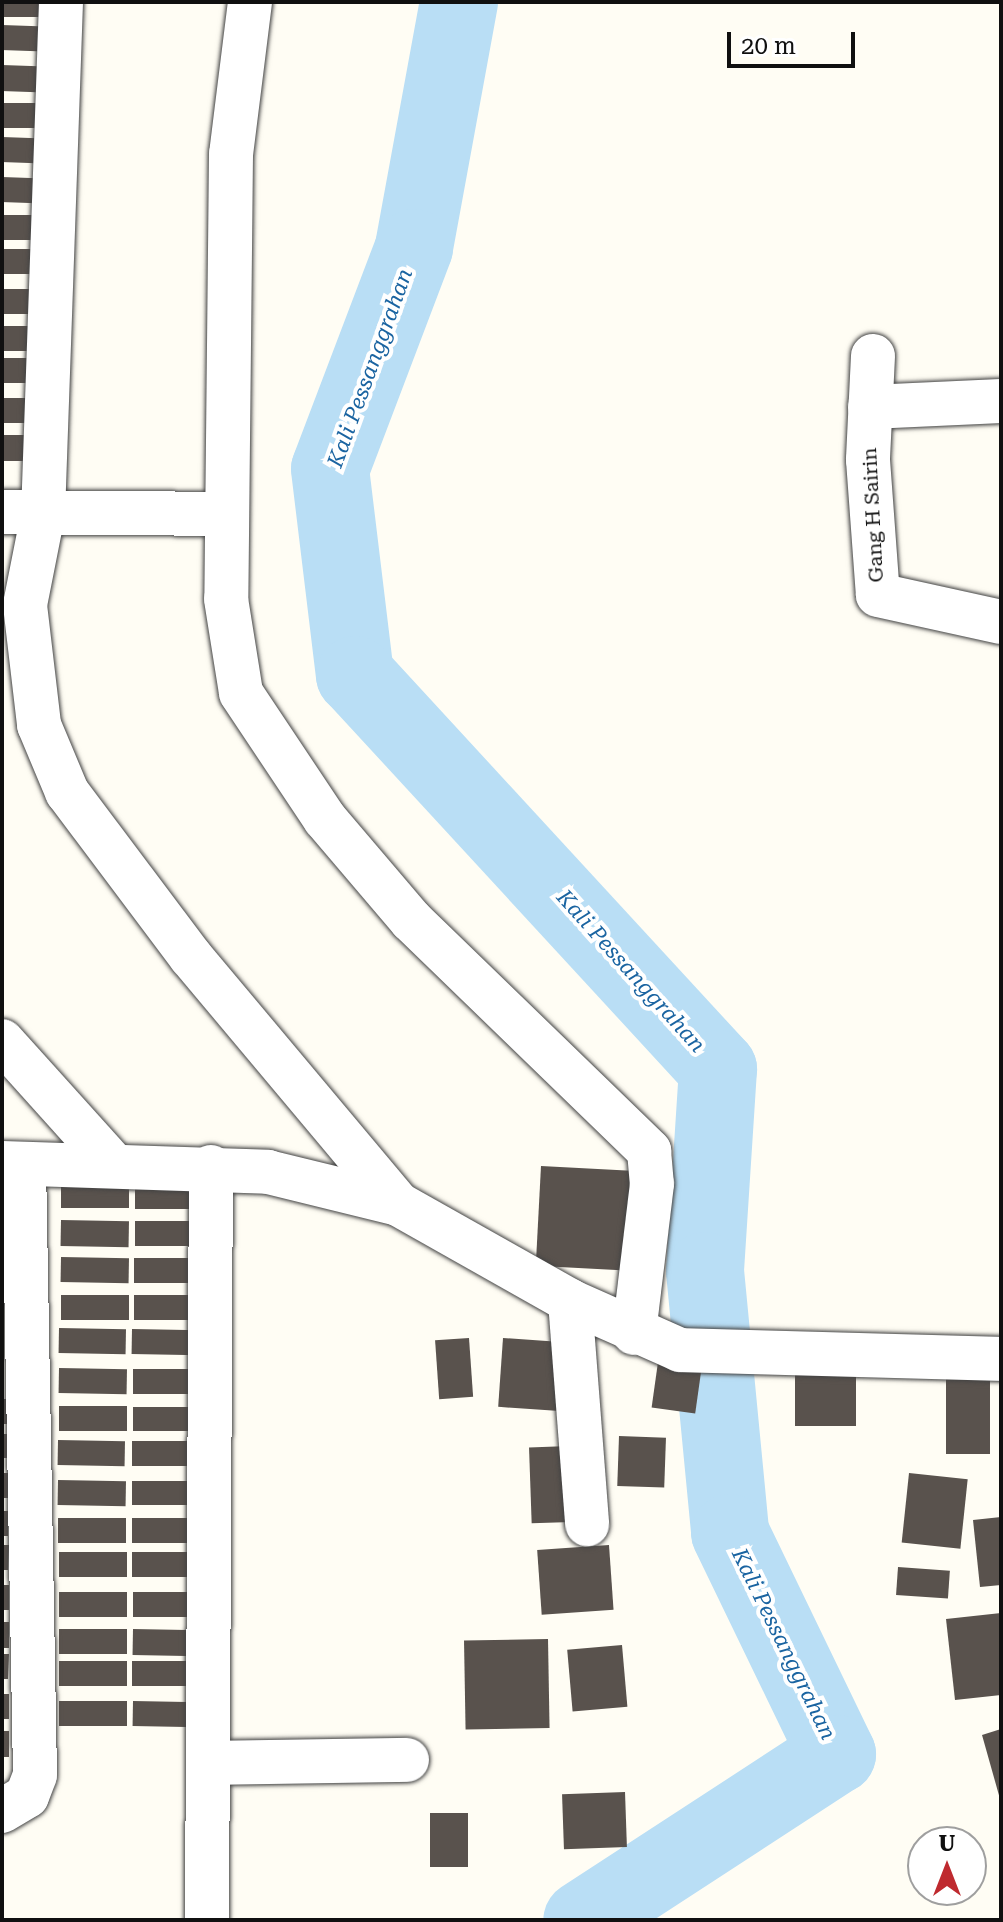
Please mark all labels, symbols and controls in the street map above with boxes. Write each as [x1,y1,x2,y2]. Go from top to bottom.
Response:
scale bar [731,16,859,66]
text: 20 m [741,32,796,60]
water label: Kali Pessanggrahan [322,265,418,471]
street label: Gang H Sairin [857,447,889,583]
water label: Kali Pessanggrahan [551,884,711,1058]
water label: Kali Pessanggrahan [726,1544,842,1744]
north arrow [907,1826,987,1906]
text: U [939,1831,955,1856]

